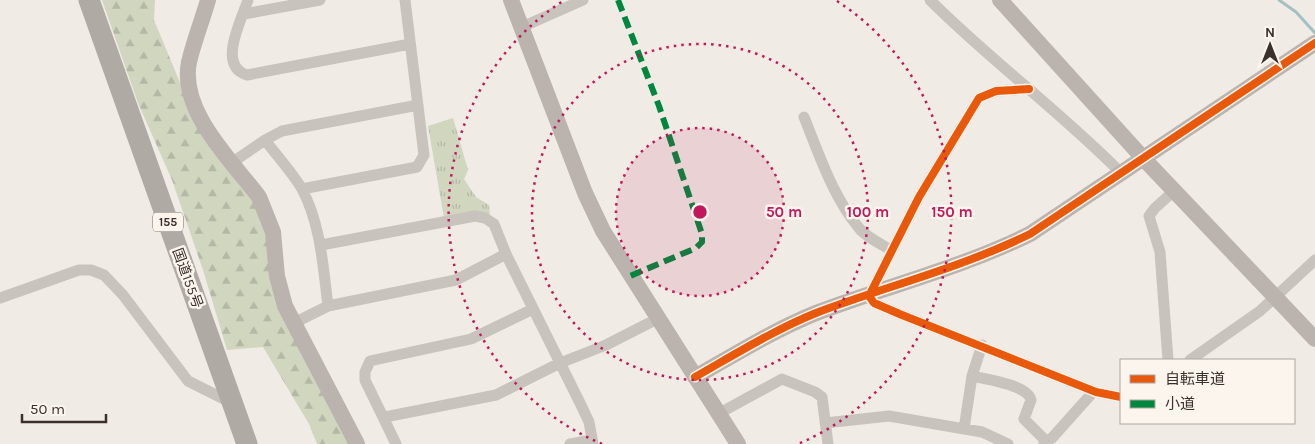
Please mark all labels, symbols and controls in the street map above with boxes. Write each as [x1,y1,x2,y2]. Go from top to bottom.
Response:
north arrow [1245,20,1295,70]
text: N [1265,24,1275,41]
centre of rings [691,203,709,221]
text: 50 m [766,203,802,221]
text: 100 m [847,203,889,221]
text: 150 m [931,203,973,221]
road number: 155 [153,212,183,232]
street label: 国道155号 [169,246,206,310]
legend [1120,359,1295,424]
text: 自転車道 [1165,370,1225,388]
scale bar [22,392,106,424]
text: 小道 [1165,395,1195,413]
text: 50 m [30,400,65,418]

